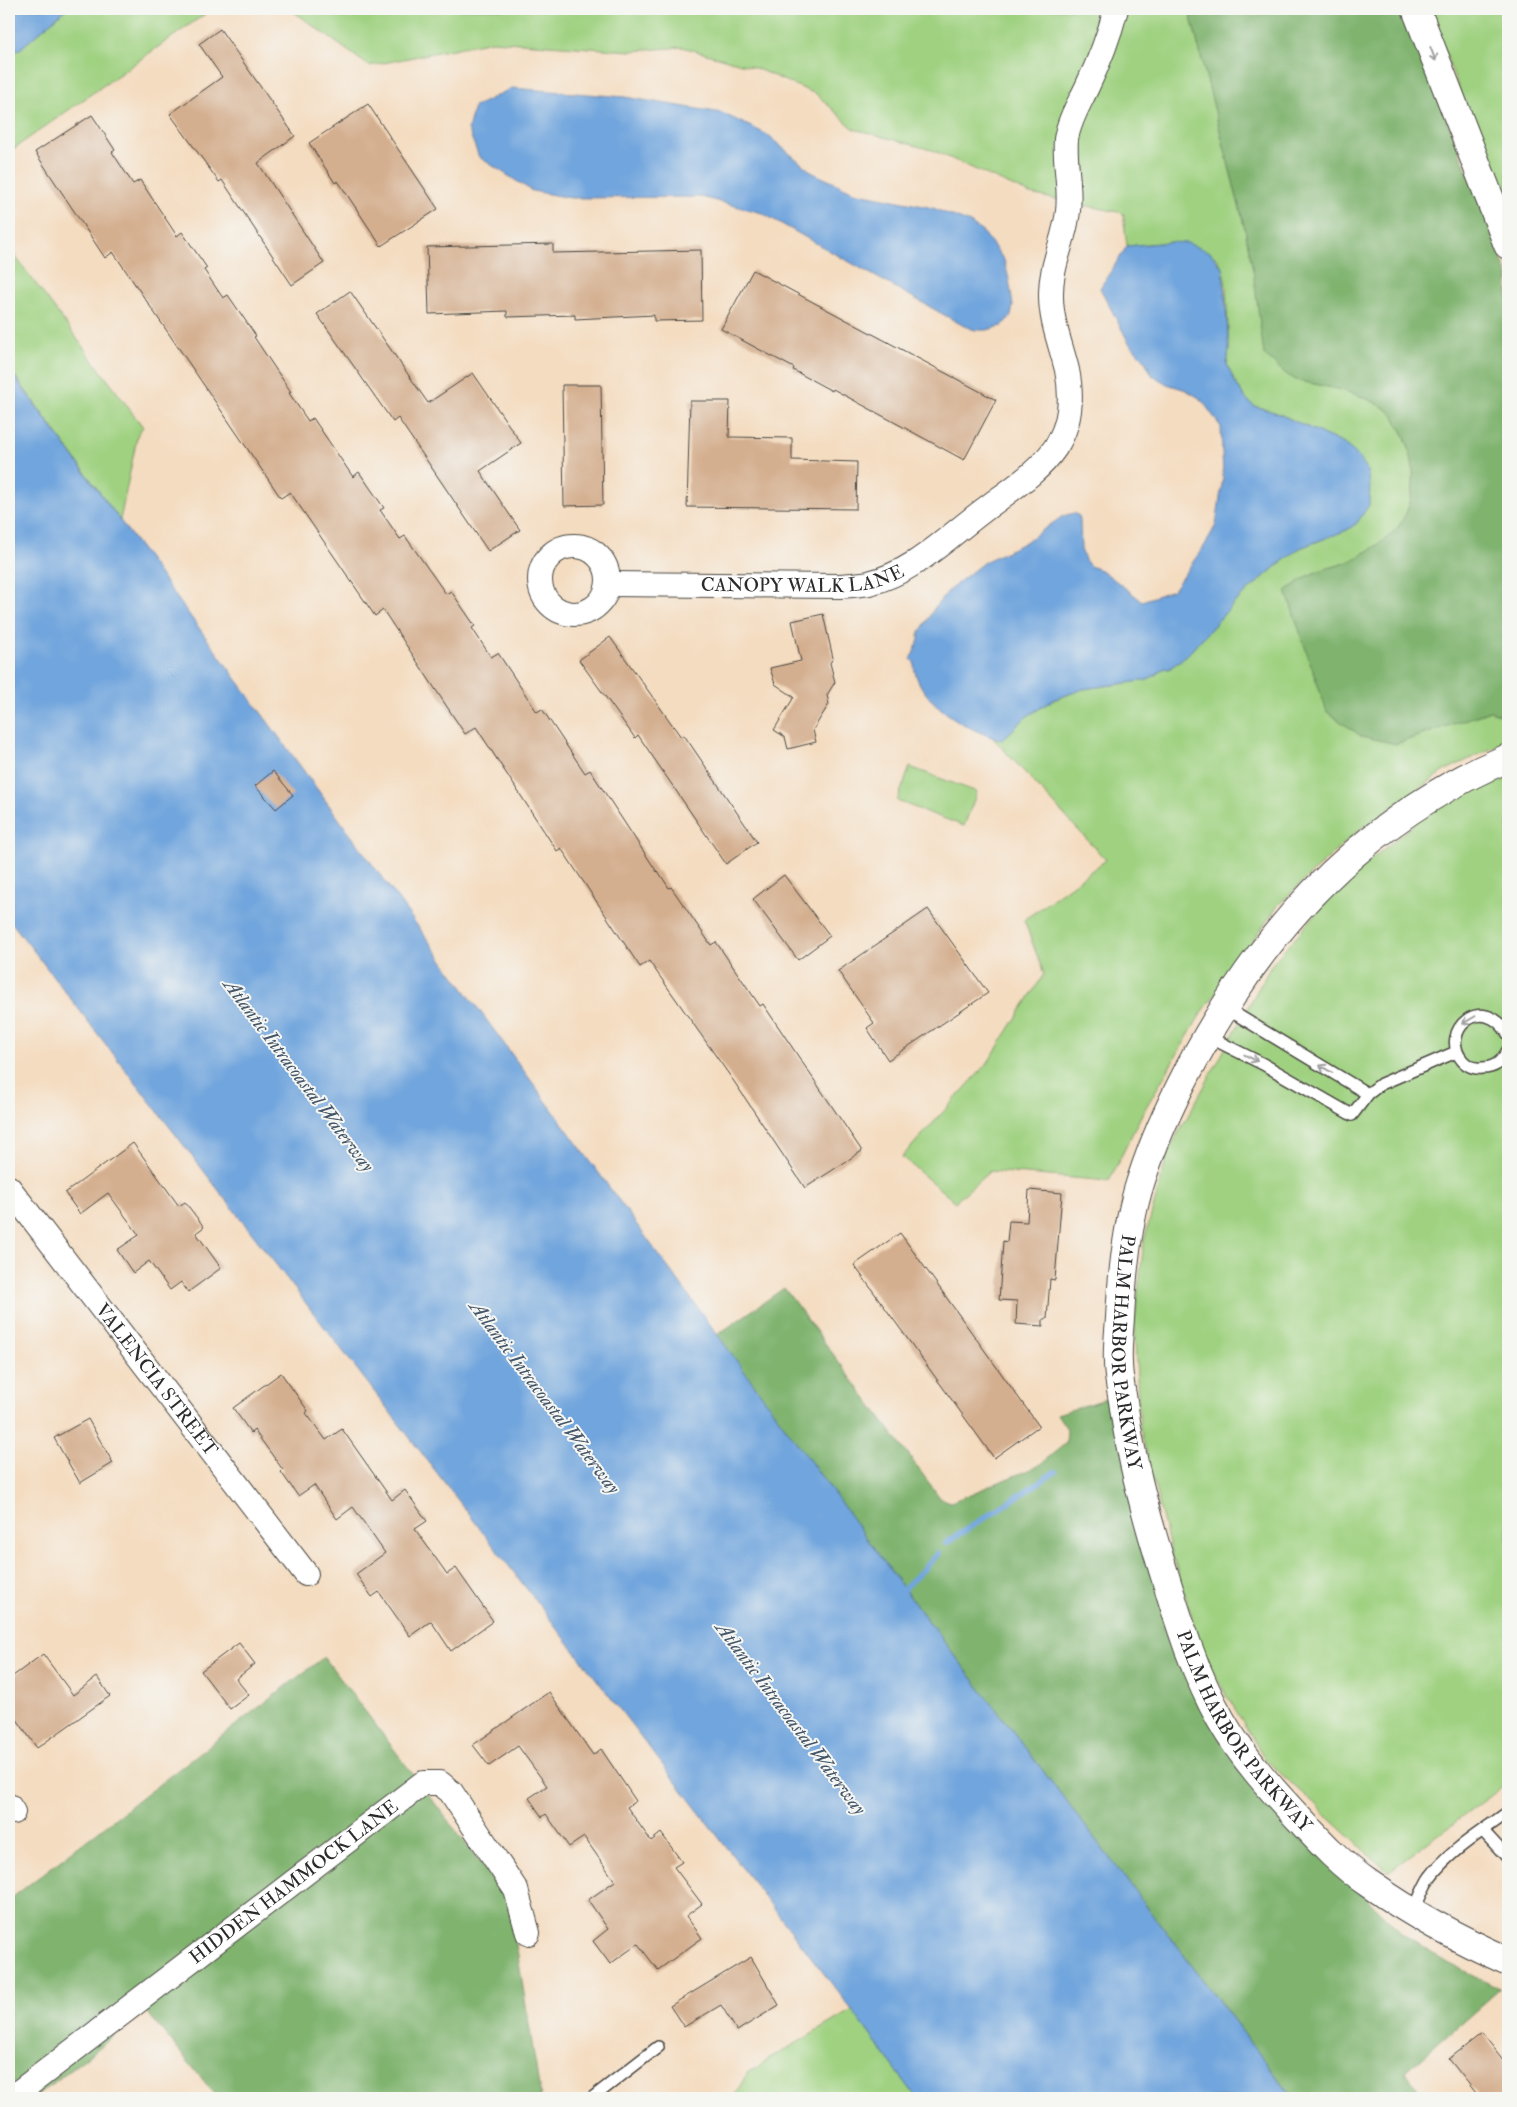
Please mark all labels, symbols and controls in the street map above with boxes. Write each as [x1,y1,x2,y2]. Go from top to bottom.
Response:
one-way arrow [1429,46,1439,61]
street label: CANOPY WALK LANE [701,559,908,598]
water label: Atlantic Intracoastal Waterway [217,971,380,1177]
one-way arrow [1463,1016,1477,1026]
one-way arrow [1243,1053,1258,1063]
one-way arrow [1320,1063,1334,1073]
street label: PALM HARBOR PARKWAY [1106,1233,1147,1474]
water label: Atlantic Intracoastal Waterway [463,1293,626,1499]
street label: VALENCIA STREET [90,1299,223,1461]
water label: Atlantic Intracoastal Waterway [709,1614,872,1820]
street label: PALM HARBOR PARKWAY [1171,1627,1318,1838]
street label: HIDDEN HAMMOCK LANE [185,1794,403,1969]

